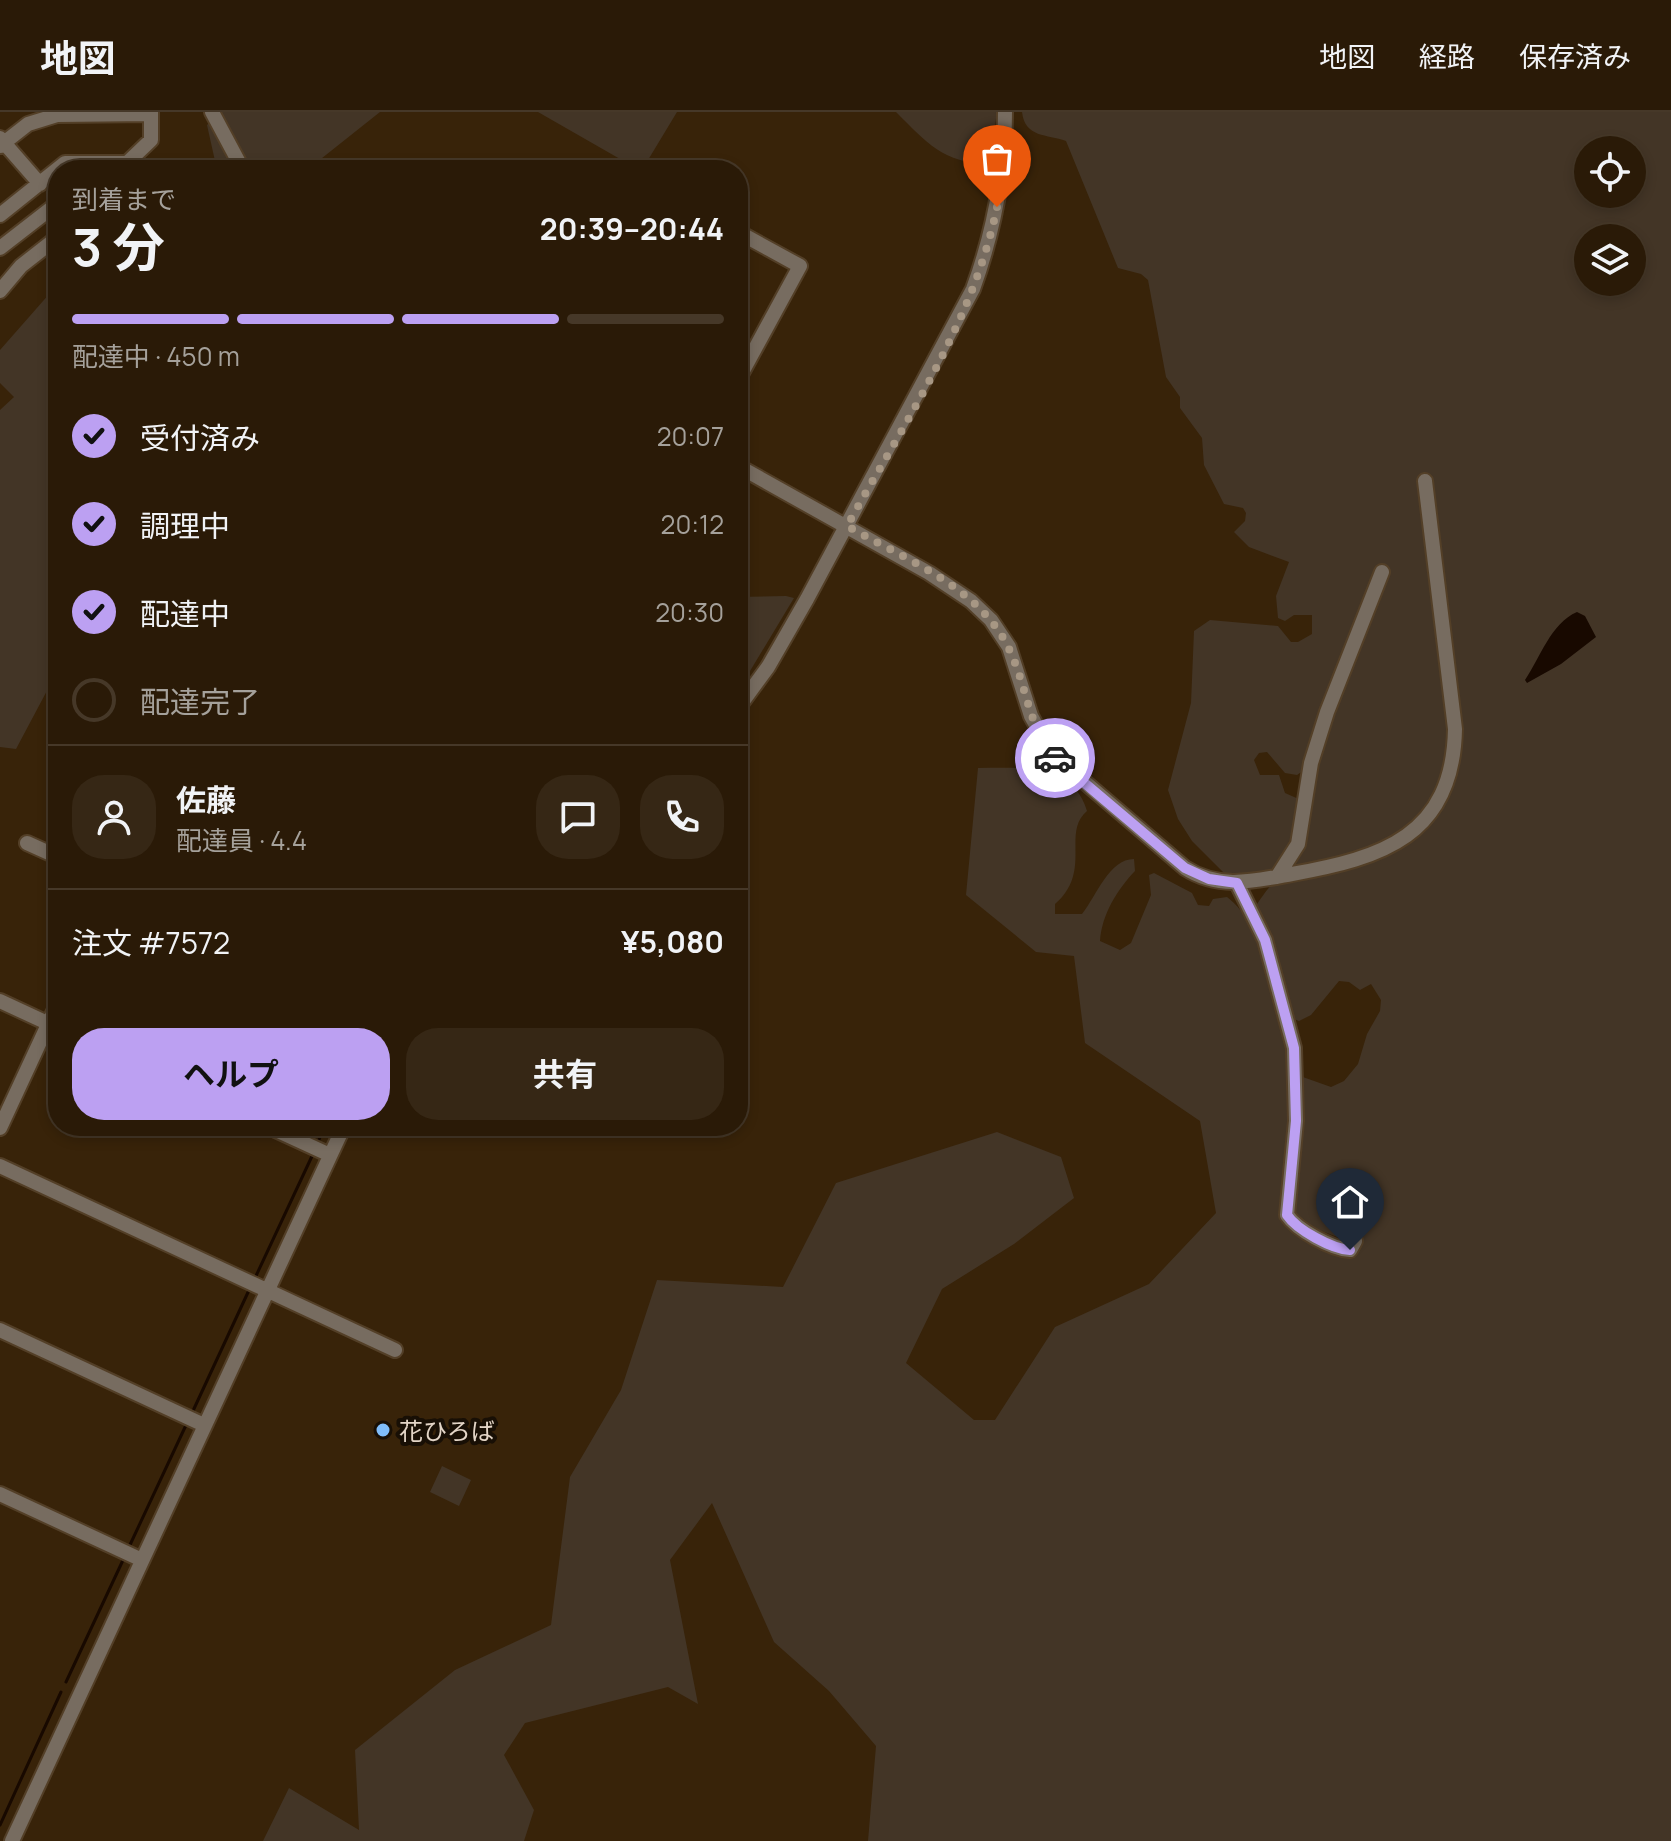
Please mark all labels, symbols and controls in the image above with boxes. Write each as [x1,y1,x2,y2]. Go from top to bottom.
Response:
text: 地図 [40,31,116,83]
text: 地図 [1319,37,1375,75]
text: 経路 [1419,37,1475,75]
text: 保存済み [1519,37,1631,75]
pin [963,125,1031,207]
map controls [1574,136,1646,296]
button: locate [1574,136,1646,208]
icon: bag [975,137,1019,181]
text: 到着まで [72,181,176,217]
text: 20:39–20:44 [540,208,724,249]
text: 3 分 [72,211,165,282]
button: layers [1574,224,1646,296]
text: 配達中 · 450 m [72,338,240,374]
icon: check [72,414,116,458]
text: 受付済み [140,417,260,458]
text: 20:07 [657,418,724,454]
icon: check [72,502,116,546]
text: 調理中 [140,505,230,546]
text: 20:12 [661,506,724,542]
icon: check [72,590,116,634]
text: 配達中 [140,593,230,634]
text: 20:30 [655,594,724,630]
text: 配達完了 [140,681,260,722]
courier [1015,718,1095,798]
icon: car [1033,736,1077,780]
button: person [72,775,156,859]
button: chat [536,775,620,859]
button: phone [640,775,724,859]
text: 佐藤 [176,779,236,820]
text: 配達員 · 4.4 [176,822,307,858]
text: ¥5,080 [621,921,724,962]
text: 注文 #7572 [72,922,230,963]
button: ヘルプ [72,1028,390,1120]
button: 共有 [406,1028,724,1120]
pin [1316,1168,1384,1250]
icon: home [1328,1180,1372,1224]
place label: 花ひろば [399,1414,495,1447]
marker: 花ひろば [374,1421,392,1439]

